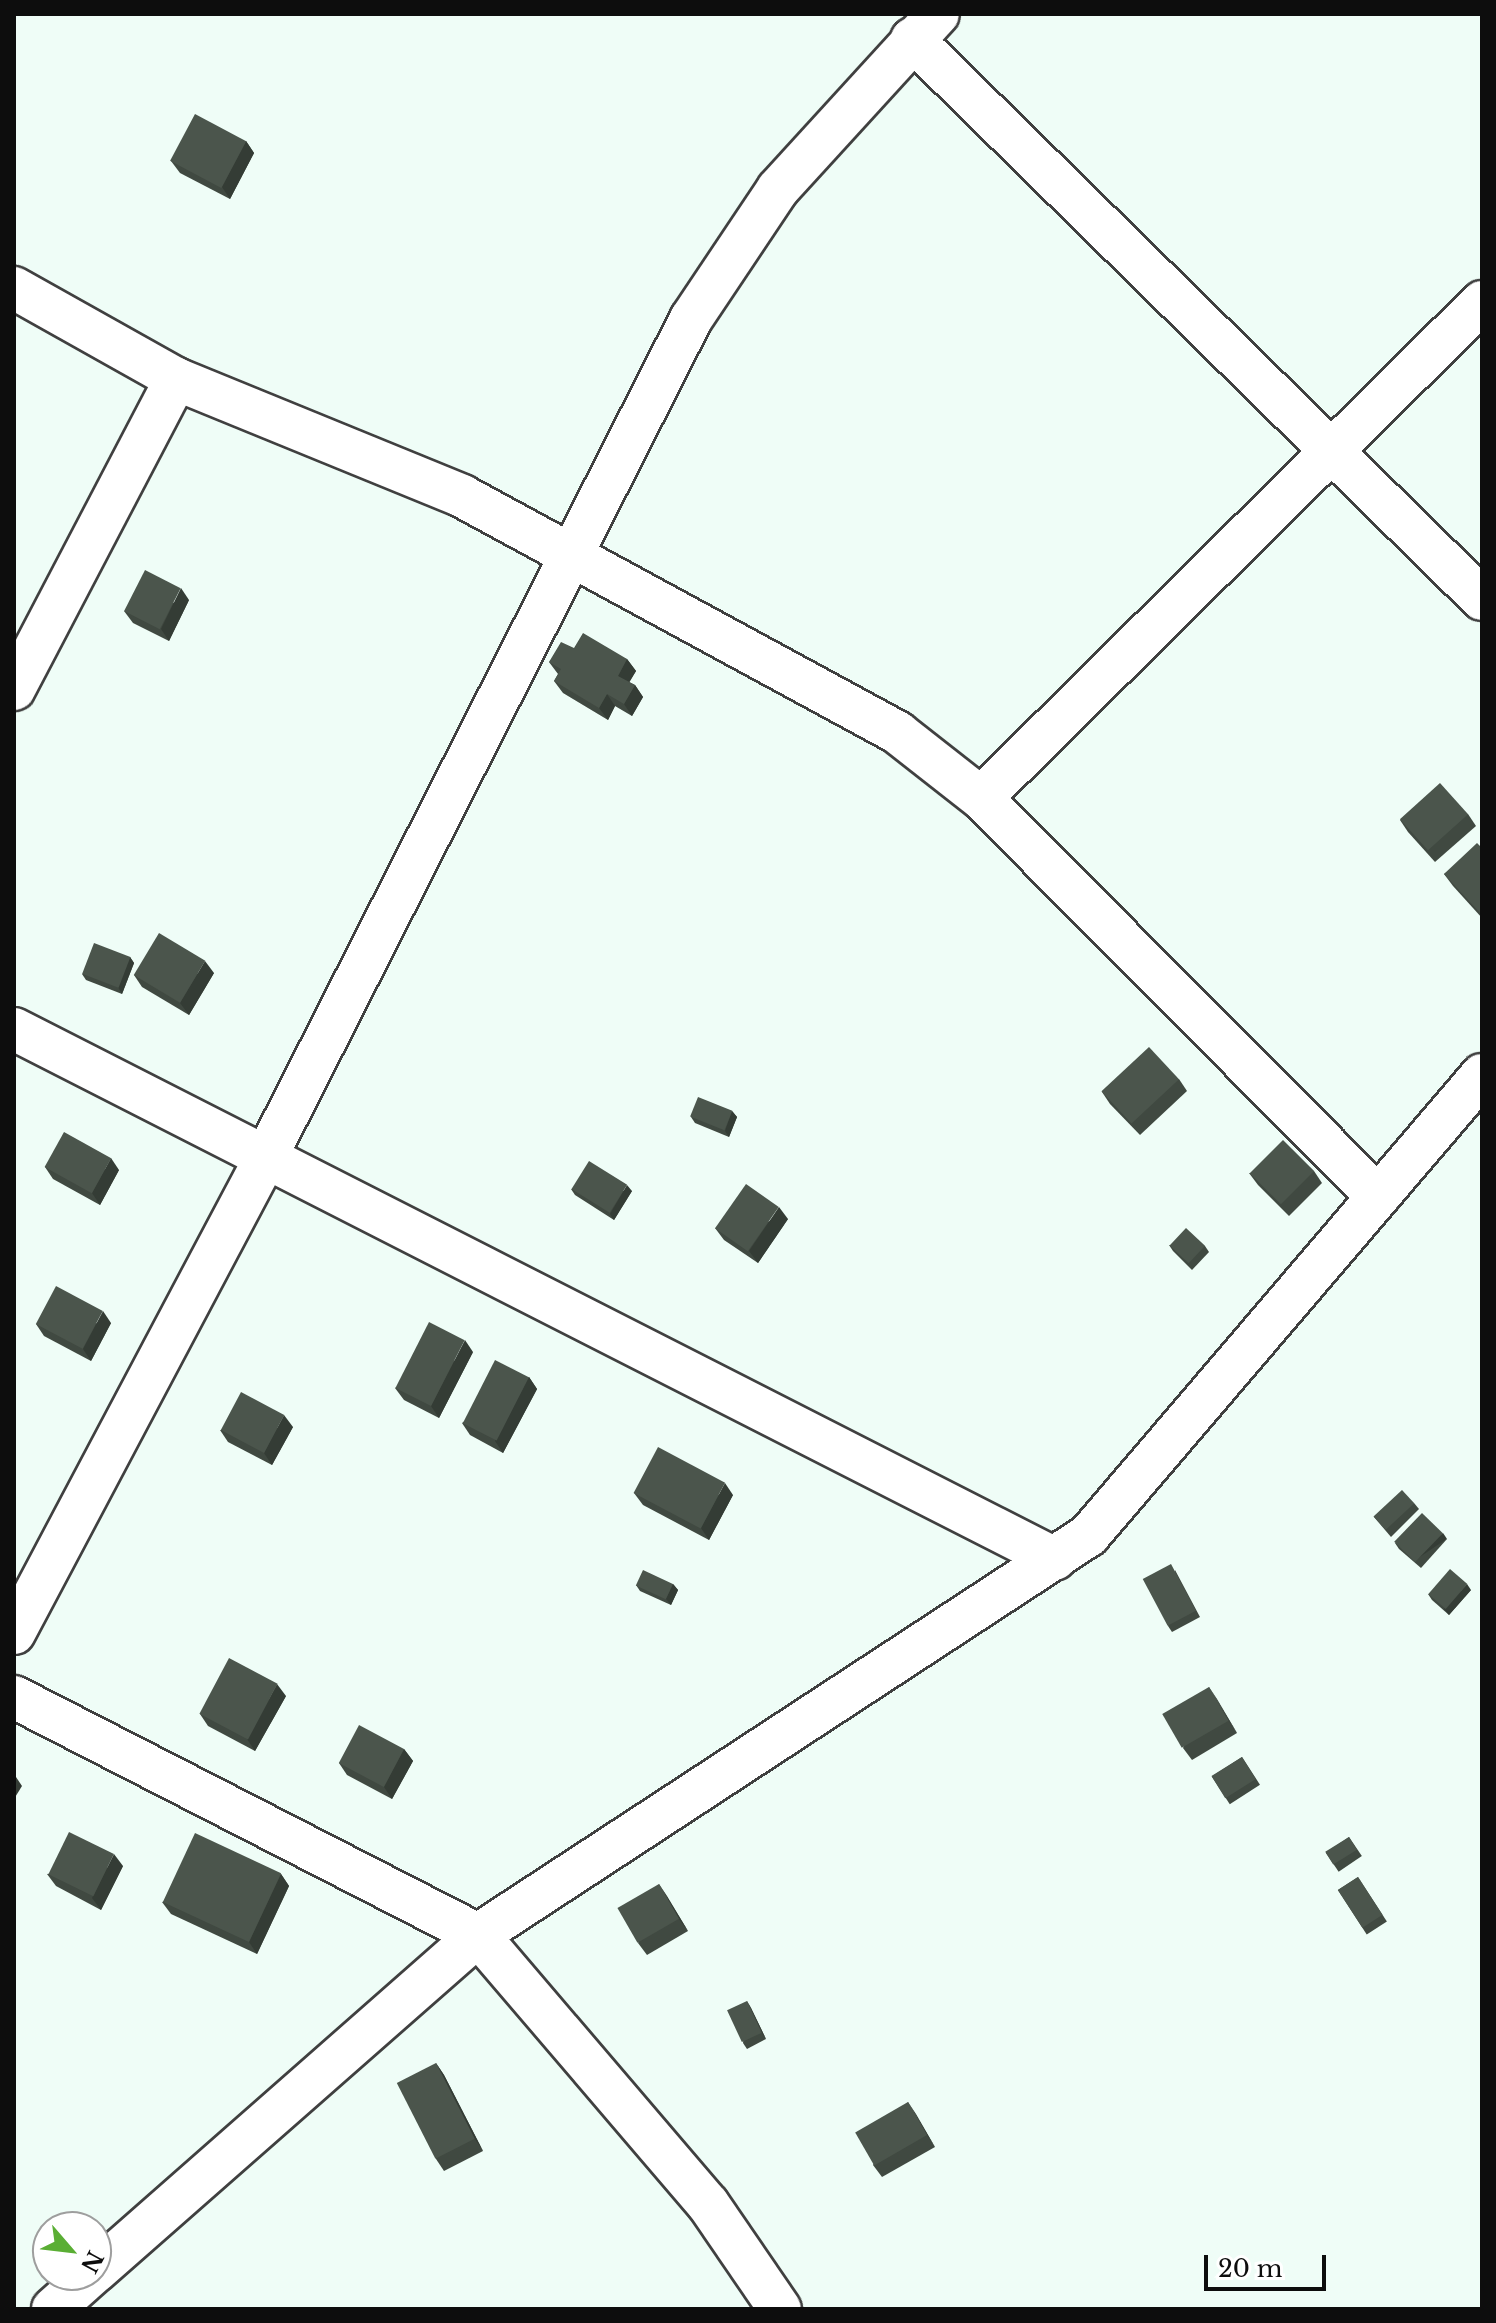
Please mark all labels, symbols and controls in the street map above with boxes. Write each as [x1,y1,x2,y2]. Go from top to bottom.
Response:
north arrow [32,2211,112,2291]
scale bar [1208,2239,1330,2289]
text: N [75,2246,109,2277]
text: 20 m [1218,2254,1283,2283]

